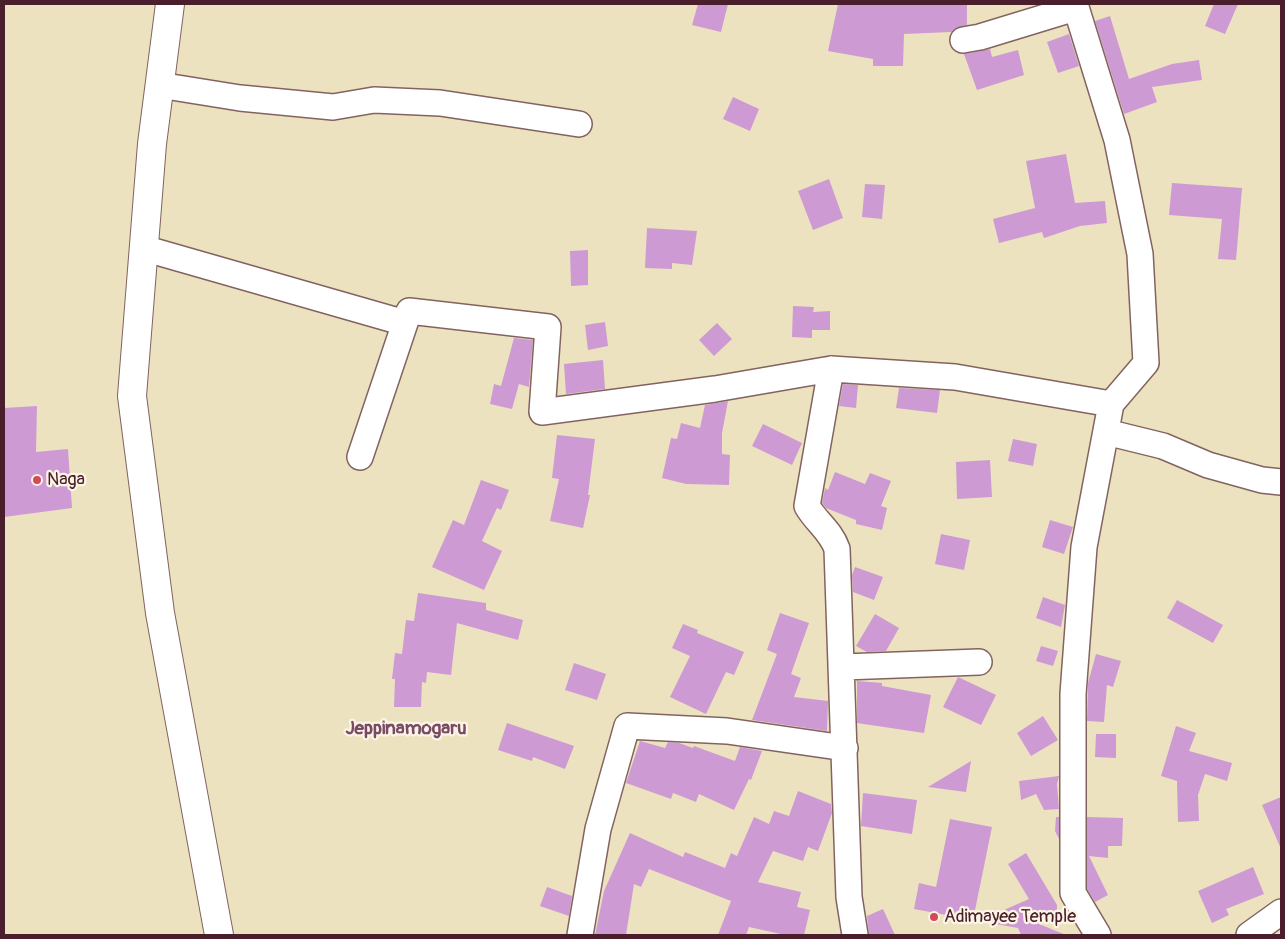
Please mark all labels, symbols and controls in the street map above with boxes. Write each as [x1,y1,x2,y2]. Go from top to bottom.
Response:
place label: Naga [47,469,85,491]
marker: Naga [31,474,43,486]
district label: Jeppinamogaru [346,718,466,740]
place label: Adimayee Temple [944,906,1076,928]
marker: Adimayee Temple [928,911,940,923]

